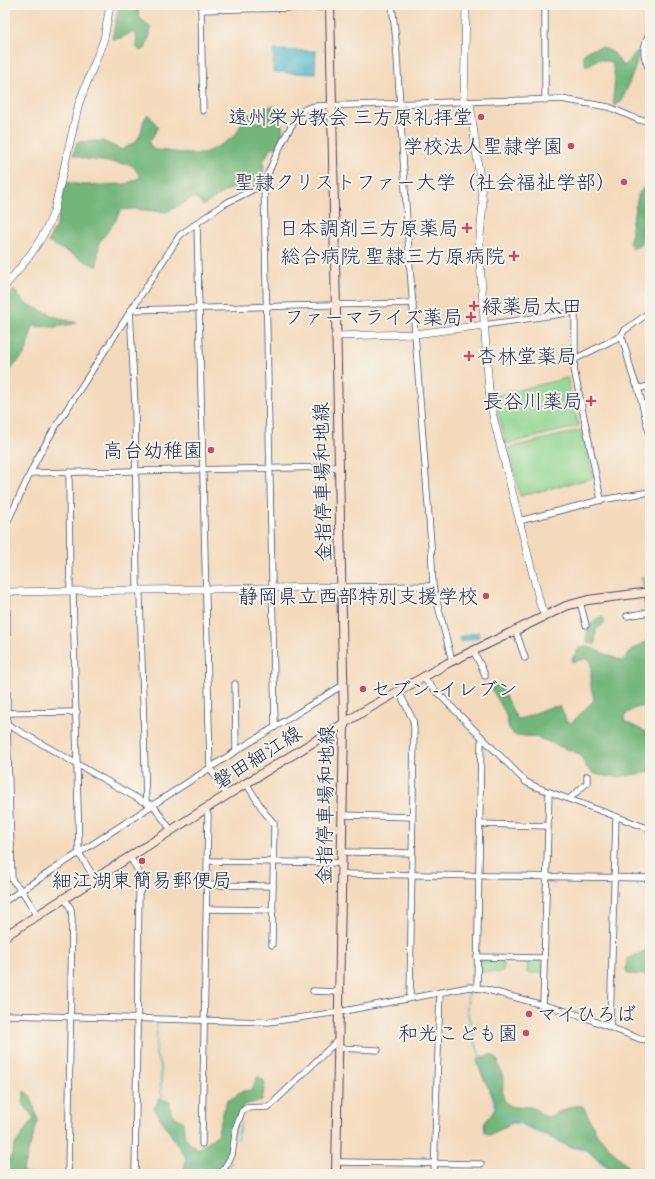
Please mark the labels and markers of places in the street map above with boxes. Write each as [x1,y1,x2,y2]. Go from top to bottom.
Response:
place label: 遠州栄光教会 三方原礼拝堂 [228,105,473,130]
marker: 遠州栄光教会 三方原礼拝堂 [476,112,486,122]
place label: 学校法人聖隷学園 [403,134,563,159]
marker: 学校法人聖隷学園 [566,141,576,151]
place label: 聖隷クリストファー大学（社会福祉学部） [234,170,616,195]
marker: 聖隷クリストファー大学（社会福祉学部） [619,177,629,187]
place label: 日本調剤三方原薬局 [279,216,459,241]
marker: 日本調剤三方原薬局 [462,223,472,233]
place label: 総合病院 聖隷三方原病院 [280,244,505,269]
marker: 総合病院 聖隷三方原病院 [508,250,520,262]
place label: 緑薬局太田 [482,294,582,319]
marker: 緑薬局太田 [469,301,479,311]
place label: ファーマライズ薬局 [284,305,463,330]
marker: ファーマライズ薬局 [466,312,476,322]
place label: 杏林堂薬局 [477,344,577,369]
marker: 杏林堂薬局 [464,351,474,361]
place label: 長谷川薬局 [483,389,583,414]
marker: 長谷川薬局 [586,396,596,406]
place label: 高台幼稚園 [103,438,203,463]
marker: 高台幼稚園 [206,445,216,455]
place label: 静岡県立西部特別支援学校 [238,584,478,609]
marker: 静岡県立西部特別支援学校 [481,591,491,601]
place label: セブン-イレブン [371,677,518,702]
marker: セブン-イレブン [358,684,368,694]
marker: 細江湖東簡易郵便局 [137,856,147,866]
place label: 細江湖東簡易郵便局 [52,868,232,893]
place label: マイひろば [537,1002,636,1027]
marker: マイひろば [524,1009,534,1019]
place label: 和光こども園 [398,1021,518,1046]
marker: 和光こども園 [521,1028,531,1038]

